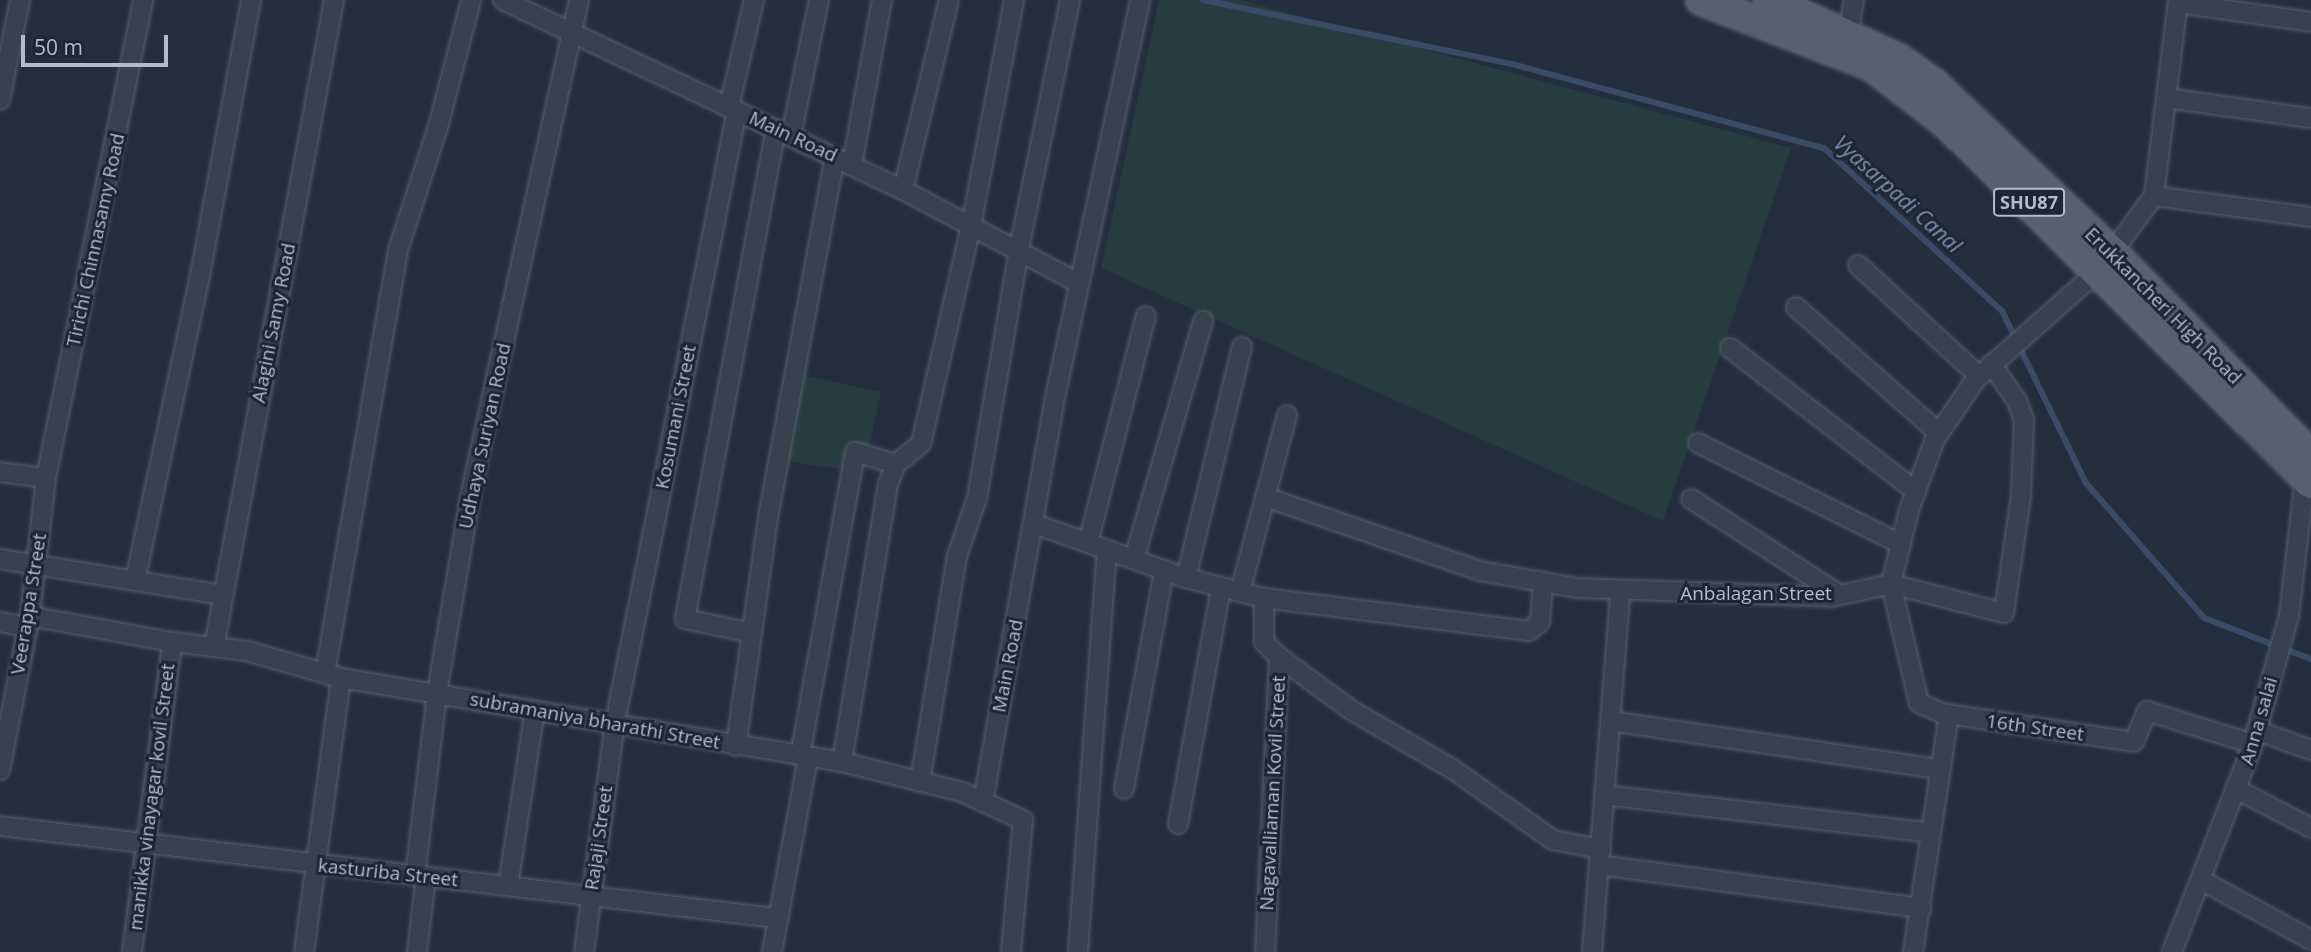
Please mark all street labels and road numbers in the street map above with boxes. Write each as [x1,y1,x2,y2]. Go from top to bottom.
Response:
street label: Main Road [745,107,841,167]
street label: Tirichi Chinnasamy Road [62,131,130,349]
road number: SHU87 [1992,188,2066,216]
street label: Erukkancheri High Road [2080,223,2246,389]
street label: Alagini Samy Road [247,241,301,405]
street label: Udhaya Suriyan Road [454,341,516,531]
street label: Kosumani Street [651,343,701,491]
street label: Veerappa Street [7,532,51,676]
street label: Anbalagan Street [1680,583,1832,605]
street label: Main Road [988,618,1028,714]
street label: manikka vinayagar kovil Street [124,662,180,932]
street label: Anna salai [2236,674,2282,768]
street label: Nagavalliaman Kovil Street [1255,675,1291,911]
street label: subramaniya bharathi Street [468,688,722,754]
street label: 16th Street [1985,710,2085,746]
street label: Rajaji Street [580,784,618,892]
street label: kasturiba Street [317,854,459,892]

